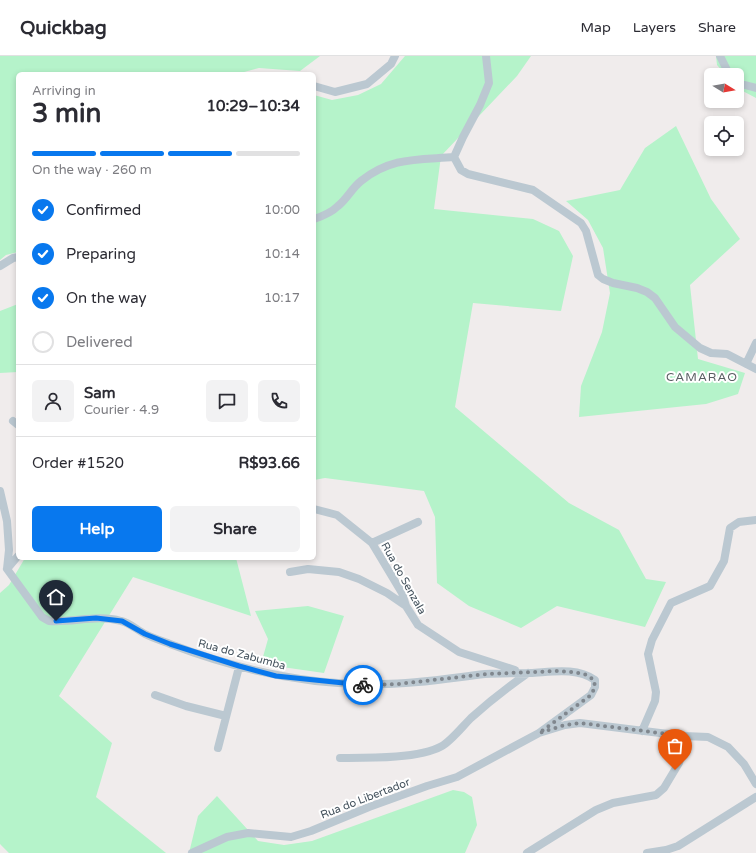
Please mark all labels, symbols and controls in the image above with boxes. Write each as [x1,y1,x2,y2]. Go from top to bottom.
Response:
text: Quickbag [20,17,107,39]
text: Map [581,19,611,36]
text: Layers [633,19,676,36]
text: Share [698,19,736,36]
north arrow [704,68,744,108]
map controls [704,68,744,156]
text: Arriving in [32,83,96,99]
text: 10:29–10:34 [207,97,300,115]
text: 3 min [32,98,101,129]
button: locate [704,116,744,156]
text: On the way · 260 m [32,162,152,178]
icon: check [32,199,54,221]
text: Confirmed [66,201,141,219]
text: 10:00 [264,202,300,218]
icon: check [32,243,54,265]
text: Preparing [66,245,136,263]
text: 10:14 [264,246,300,262]
icon: check [32,287,54,309]
text: On the way [66,289,146,307]
text: 10:17 [264,290,300,306]
text: Delivered [66,333,133,351]
district label: CAMARAO [666,370,738,384]
button: person [32,380,74,422]
button: chat [206,380,248,422]
button: phone [258,380,300,422]
text: Sam [84,384,115,402]
text: Courier · 4.9 [84,402,159,418]
text: Order #1520 [32,454,124,472]
text: R$93.66 [238,454,300,472]
button: Help [32,506,162,552]
button: Share [170,506,300,552]
street label: Rua do Senzala [378,540,429,617]
pin [39,580,73,621]
icon: home [45,586,67,608]
street label: Rua do Zabumba [197,637,287,672]
courier [343,665,383,705]
icon: bike [352,674,374,696]
pin [658,729,692,770]
icon: bag [664,735,686,757]
street label: Rua do Libertador [319,775,412,822]

